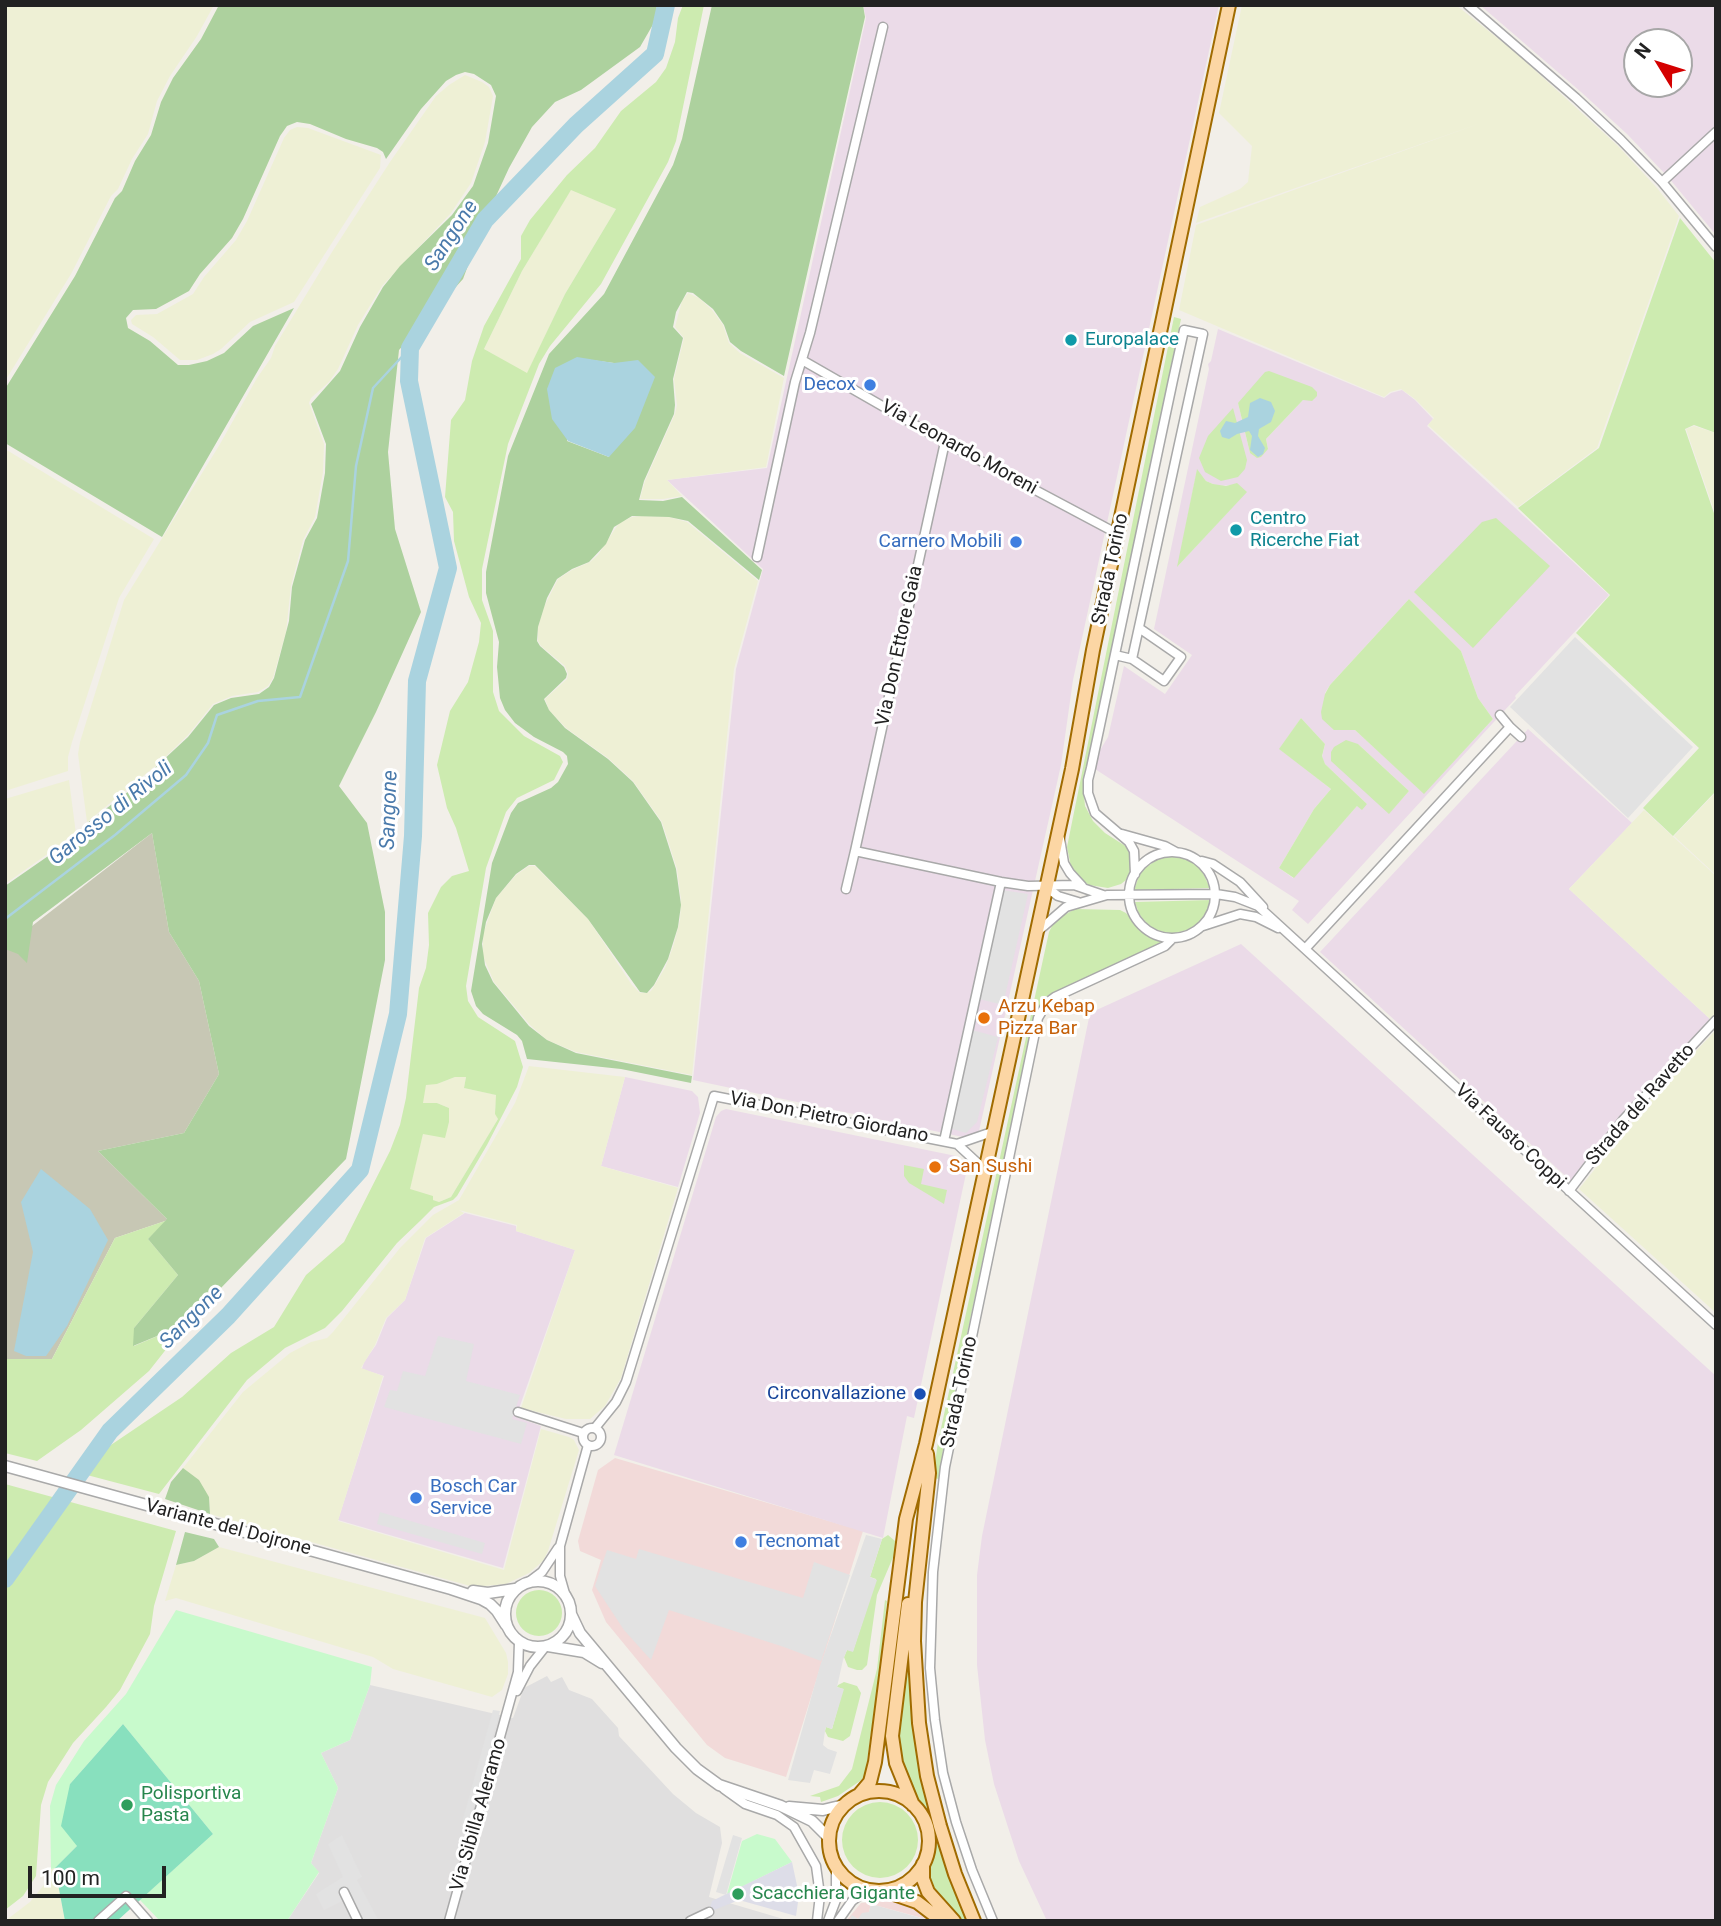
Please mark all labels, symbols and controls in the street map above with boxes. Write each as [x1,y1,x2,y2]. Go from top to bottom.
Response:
north arrow [1623,28,1693,98]
text: N [1629,39,1656,63]
water label: Sangone [420,196,484,276]
place label: Europalace [1085,329,1179,351]
marker: Europalace [1063,332,1079,348]
place label: Decox [803,374,856,396]
marker: Decox [862,377,878,393]
street label: Via Leonardo Moreni [877,396,1041,500]
place label: Centro Ricerche Fiat [1250,508,1359,552]
street label: Strada Torino [1088,511,1134,627]
marker: Centro Ricerche Fiat [1228,522,1244,538]
place label: Carnero Mobili [879,531,1002,553]
marker: Carnero Mobili [1008,534,1024,550]
street label: Via Don Ettore Gaia [872,564,928,728]
water label: Garosso di Rivoli [44,757,178,871]
water label: Sangone [376,770,404,850]
place label: Arzu Kebap Pizza Bar [998,996,1095,1040]
marker: Arzu Kebap Pizza Bar [976,1010,992,1026]
street label: Strada del Ravetto [1582,1039,1700,1171]
street label: Via Fausto Coppi [1450,1080,1570,1194]
street label: Via Don Pietro Giordano [728,1088,930,1148]
place label: San Sushi [949,1156,1032,1178]
marker: San Sushi [927,1159,943,1175]
water label: Sangone [155,1281,229,1355]
street label: Strada Torino [937,1334,983,1450]
place label: Circonvallazione [767,1383,906,1405]
marker: Circonvallazione [912,1386,928,1402]
place label: Bosch Car Service [430,1476,517,1520]
marker: Bosch Car Service [408,1490,424,1506]
street label: Variante del Dojrone [143,1495,313,1561]
place label: Tecnomat [755,1531,840,1553]
marker: Tecnomat [733,1534,749,1550]
street label: Via Sibilla Aleramo [446,1736,512,1894]
place label: Polisportiva Pasta [141,1783,241,1827]
marker: Polisportiva Pasta [119,1797,135,1813]
scale bar [32,1853,170,1897]
text: 100 m [41,1866,100,1890]
place label: Scacchiera Gigante [752,1883,915,1905]
marker: Scacchiera Gigante [730,1886,746,1902]

